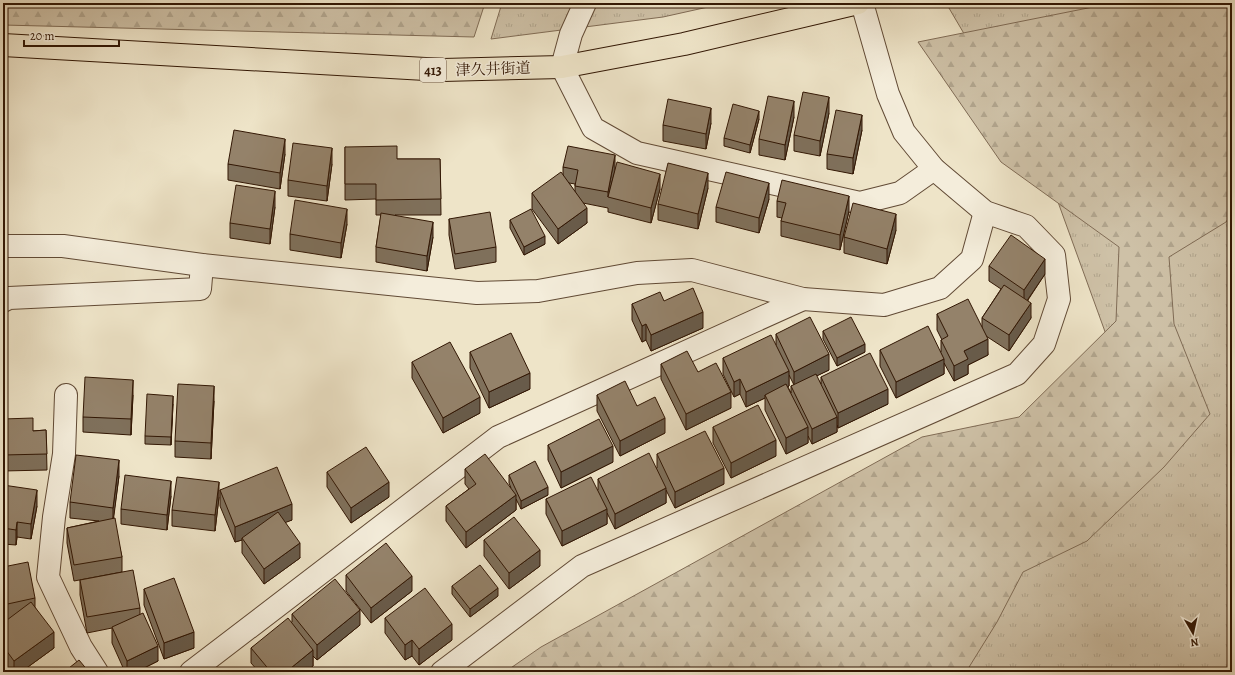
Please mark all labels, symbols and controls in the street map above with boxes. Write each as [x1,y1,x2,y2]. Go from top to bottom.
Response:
scale bar [24,22,119,48]
text: 20 m [30,28,54,44]
road number: 413 [420,58,446,82]
street label: 津久井街道 [455,58,531,80]
north arrow [1173,613,1213,653]
text: N [1189,634,1200,650]

